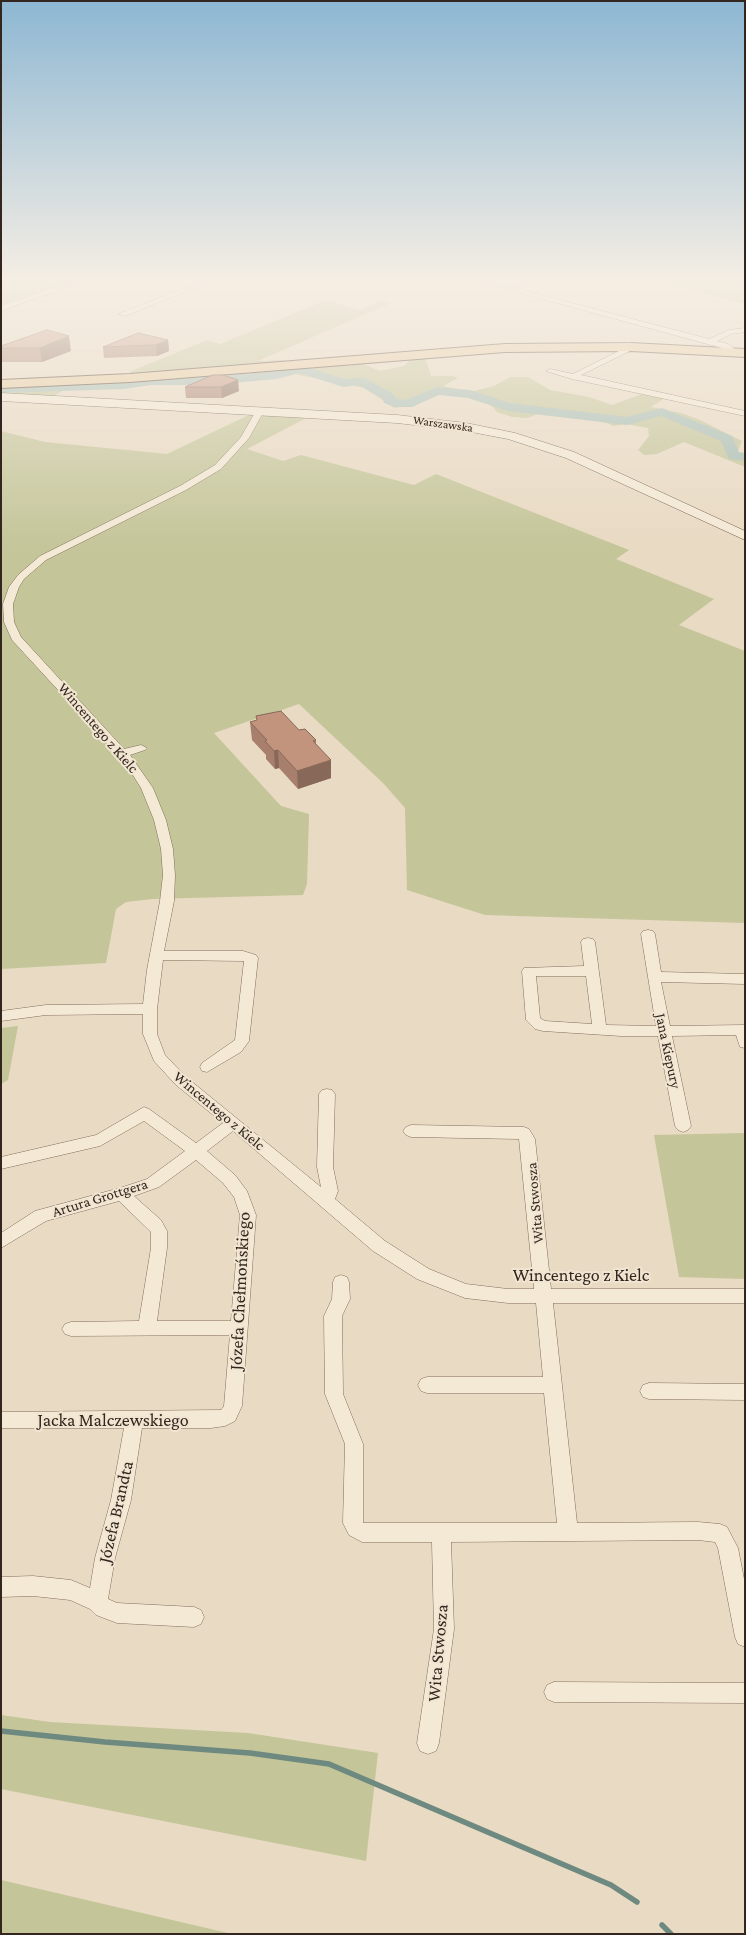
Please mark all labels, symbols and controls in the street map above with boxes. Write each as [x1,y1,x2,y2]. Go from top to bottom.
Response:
street label: Warszawska [412,413,474,435]
street label: Wincentego z Kielc [54,679,142,777]
street label: Jana Kiepury [651,1012,685,1090]
street label: Wincentego z Kielc [170,1068,268,1154]
street label: Wita Stwosza [522,1162,548,1244]
street label: Artura Grottgera [50,1175,150,1221]
street label: Józefa Chełmońskiego [225,1211,255,1371]
street label: Wincentego z Kielc [513,1264,649,1286]
street label: Jacka Malczewskiego [37,1409,189,1431]
street label: Józefa Brandta [94,1459,138,1565]
street label: Wita Stwosza [423,1603,453,1703]

